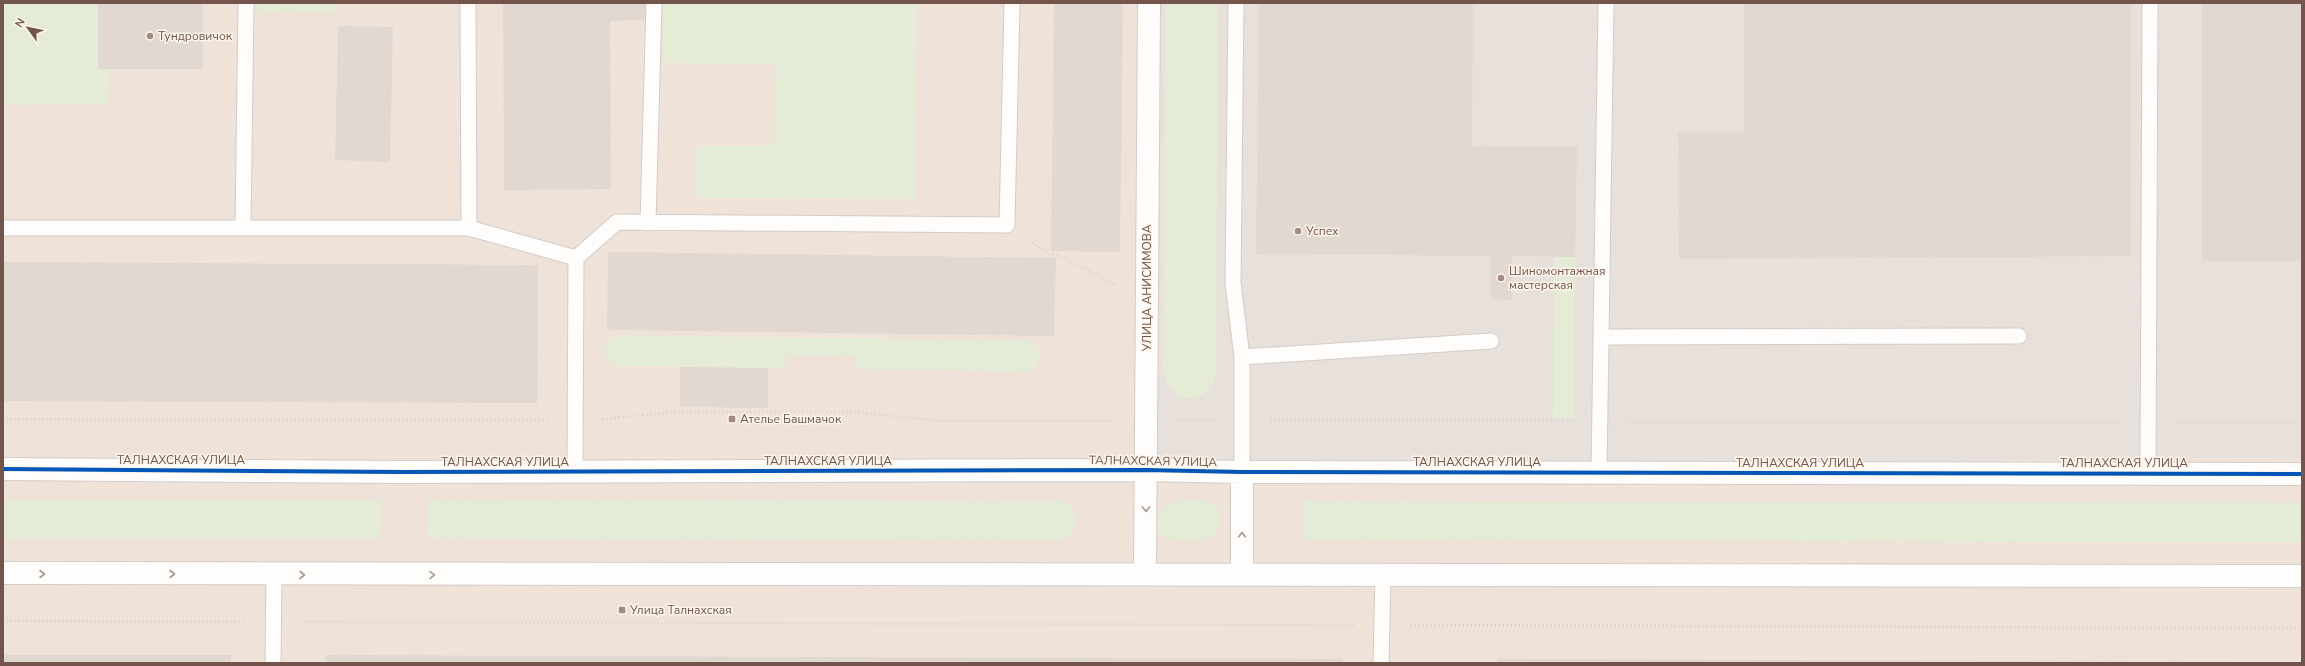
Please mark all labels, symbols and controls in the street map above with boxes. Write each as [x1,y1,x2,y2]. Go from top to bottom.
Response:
north arrow [8,8,48,48]
text: N [12,15,29,30]
place label: Тундровичок [158,28,233,44]
marker: Тундровичок [145,31,155,41]
place label: Успех [1305,223,1339,239]
street label: УЛИЦА АНИСИМОВА [1139,224,1155,352]
marker: Успех [1293,226,1303,236]
place label: Шиномонтажная мастерская [1509,263,1605,293]
marker: Шиномонтажная мастерская [1496,273,1506,283]
place label: Ателье Башмачок [740,411,842,427]
marker: Ателье Башмачок [727,414,737,424]
street label: ТАЛНАХСКАЯ УЛИЦА [117,452,245,468]
street label: ТАЛНАХСКАЯ УЛИЦА [1089,452,1217,470]
street label: ТАЛНАХСКАЯ УЛИЦА [764,453,892,469]
street label: ТАЛНАХСКАЯ УЛИЦА [441,454,569,470]
street label: ТАЛНАХСКАЯ УЛИЦА [1413,454,1541,470]
street label: ТАЛНАХСКАЯ УЛИЦА [1736,455,1864,471]
street label: ТАЛНАХСКАЯ УЛИЦА [2060,455,2188,471]
one-way arrow [1142,506,1150,512]
one-way arrow [1238,532,1246,538]
one-way arrow [39,569,45,578]
one-way arrow [169,570,175,578]
one-way arrow [299,570,305,579]
one-way arrow [429,571,435,579]
place label: Улица Талнахская [629,602,732,618]
marker: Улица Талнахская [617,605,627,615]

